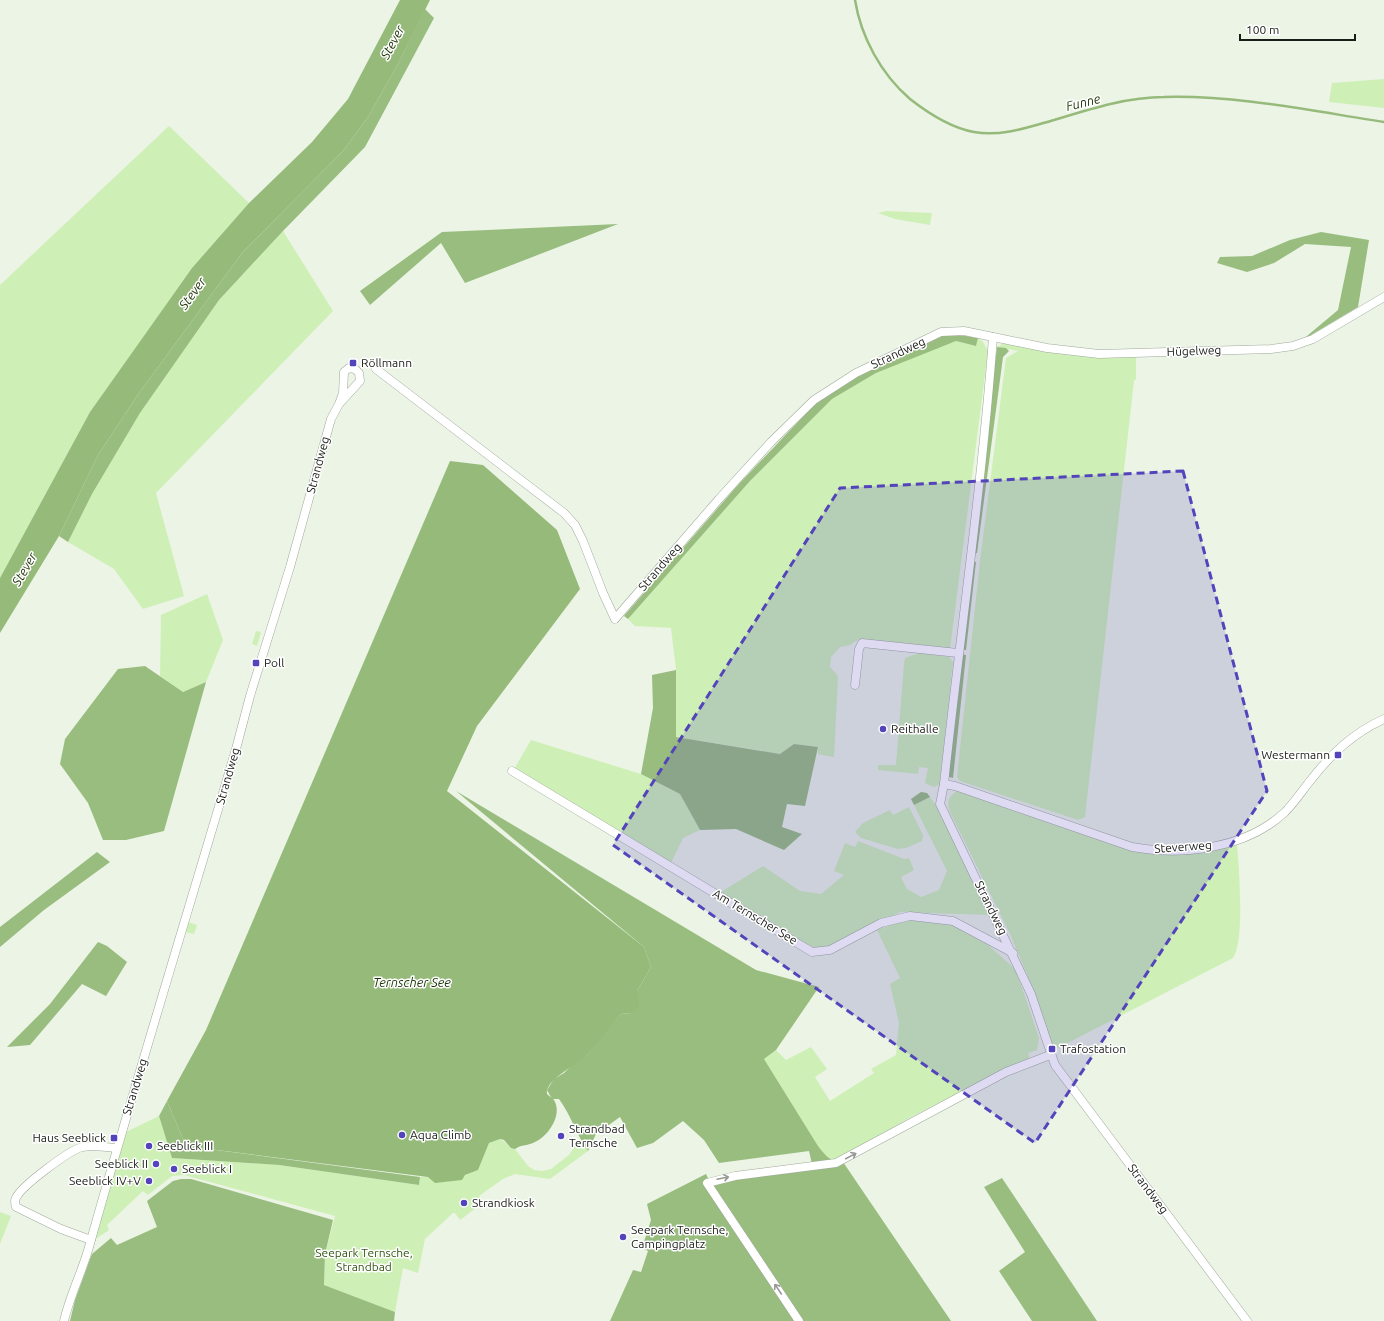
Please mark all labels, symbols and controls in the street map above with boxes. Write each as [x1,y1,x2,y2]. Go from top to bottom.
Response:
scale bar [1240,16,1355,42]
water label: Stever [377,22,407,62]
text: 100 m [1246,23,1279,36]
water label: Funne [1064,91,1102,113]
water label: Stever [175,274,209,312]
street label: Strandweg [869,334,927,371]
street label: Hügelweg [1166,343,1222,358]
place label: Röllmann [361,356,412,369]
marker: Röllmann [348,358,358,368]
street label: Strandweg [304,435,331,495]
street label: Strandweg [636,540,684,593]
water label: Stever [8,549,40,589]
place label: Poll [264,656,284,669]
marker: Poll [251,658,261,668]
place label: Reithalle [891,722,939,735]
marker: Reithalle [878,724,888,734]
street label: Strandweg [213,746,242,806]
place label: Westermann [1261,748,1330,761]
marker: Westermann [1333,750,1343,760]
street label: Steverweg [1154,838,1212,855]
street label: Strandweg [973,879,1010,937]
street label: Am Ternscher See [711,886,800,947]
water label: Ternscher See [373,975,451,989]
place label: Trafostation [1060,1042,1126,1055]
marker: Trafostation [1047,1044,1057,1054]
street label: Strandweg [120,1057,149,1117]
place label: Strandbad Ternsche [569,1122,625,1149]
place label: Aqua Climb [410,1128,471,1141]
marker: Aqua Climb [397,1130,407,1140]
place label: Haus Seeblick [32,1131,106,1144]
marker: Strandbad Ternsche [556,1131,566,1141]
marker: Haus Seeblick [109,1133,119,1143]
place label: Seeblick III [157,1139,213,1152]
marker: Seeblick III [144,1141,154,1151]
one-way arrow [844,1152,856,1159]
place label: Seeblick II [95,1157,148,1170]
marker: Seeblick II [151,1159,161,1169]
street label: Strandweg [1126,1161,1171,1216]
place label: Seeblick I [182,1162,232,1175]
marker: Seeblick I [169,1164,179,1174]
place label: Seeblick IV+V [69,1174,141,1187]
one-way arrow [716,1174,729,1182]
marker: Seeblick IV+V [144,1176,154,1186]
place label: Strandkiosk [472,1196,535,1209]
marker: Strandkiosk [459,1198,469,1208]
place label: Seepark Ternsche, Campingplatz [631,1223,728,1250]
marker: Seepark Ternsche, Campingplatz [618,1232,628,1242]
park label: Seepark Ternsche, Strandbad [315,1246,413,1273]
one-way arrow [773,1283,781,1295]

